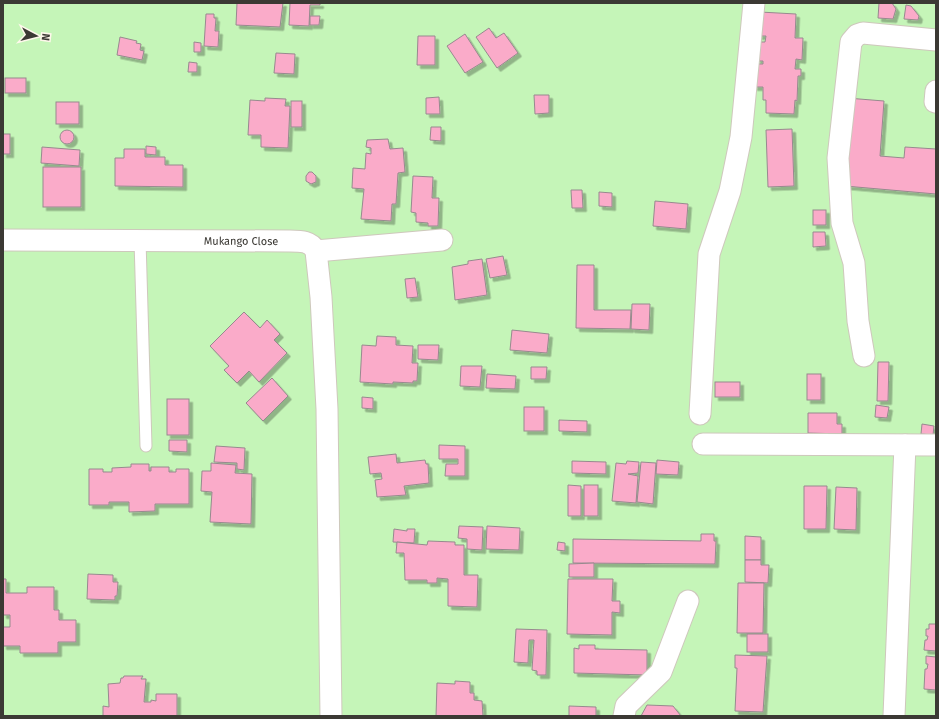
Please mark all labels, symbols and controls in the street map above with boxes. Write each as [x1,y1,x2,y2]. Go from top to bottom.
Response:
north arrow [16,16,56,56]
text: N [39,33,52,42]
street label: Mukango Close [204,234,278,247]

